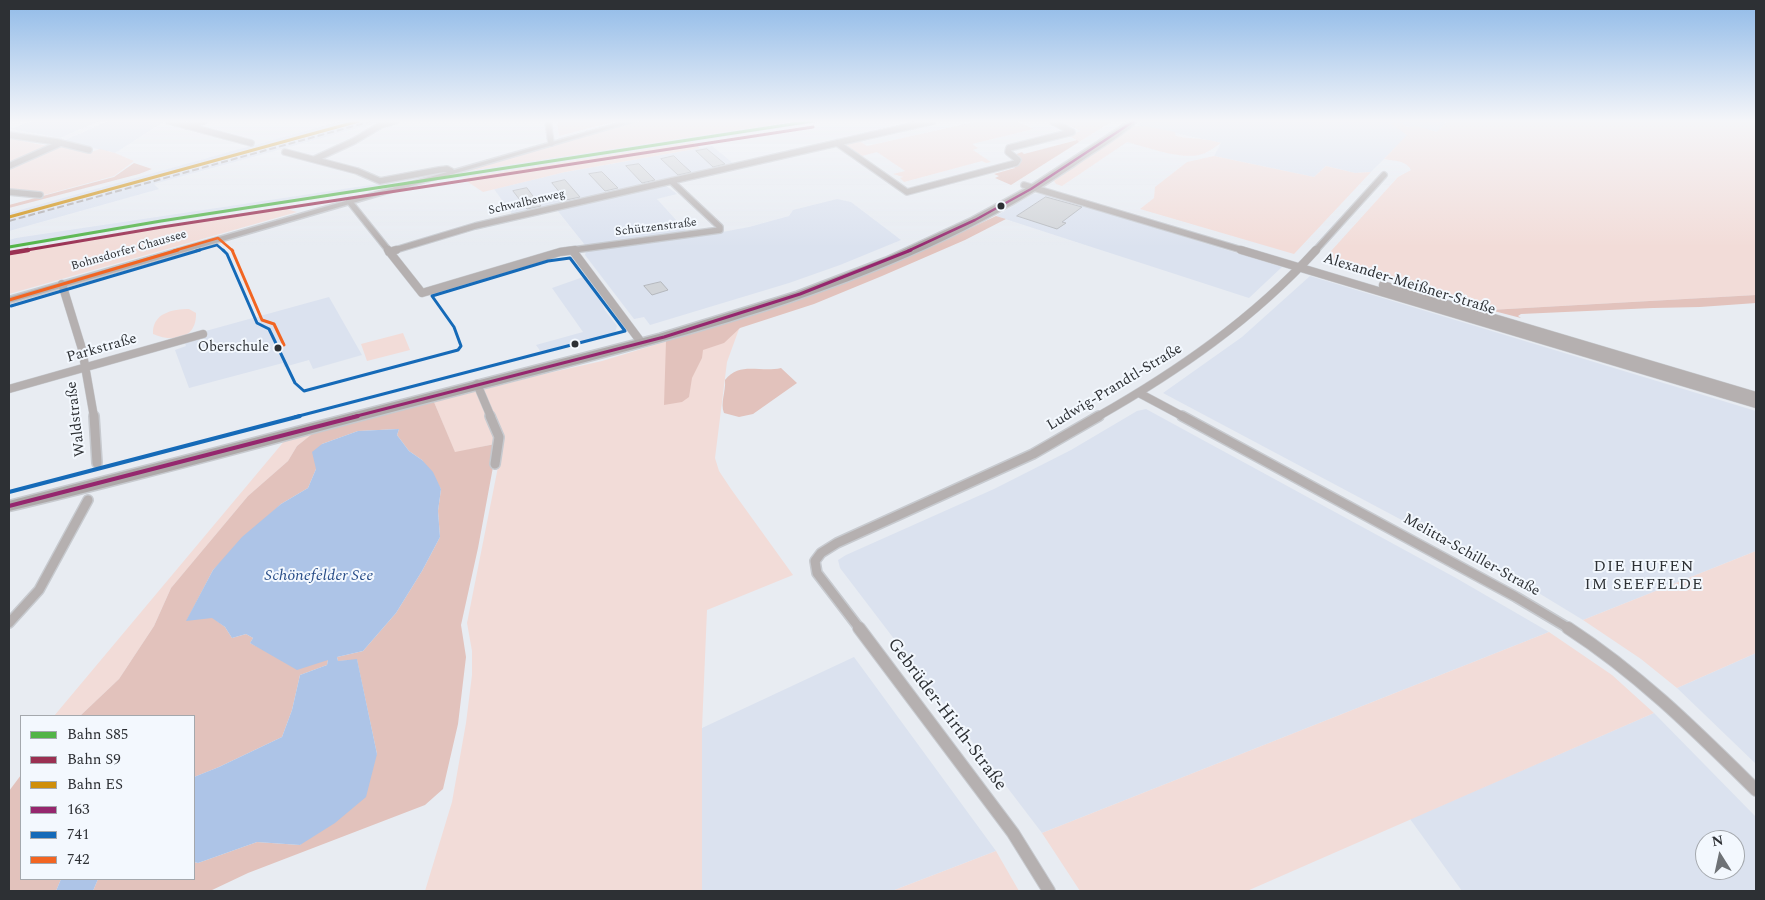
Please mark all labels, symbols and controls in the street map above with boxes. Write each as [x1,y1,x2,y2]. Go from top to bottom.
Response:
street label: Schwalbenweg [487,187,567,219]
unlabelled marker [996,201,1006,211]
street label: Schützenstraße [614,216,698,240]
street label: Bohnsdorfer Chaussee [70,228,188,274]
street label: Alexander-Meißner-Straße [1321,250,1497,320]
street label: Parkstraße [65,330,139,368]
unlabelled marker [570,339,580,349]
place label: Oberschule [198,340,269,356]
street label: Ludwig-Prandtl-Straße [1044,340,1186,436]
marker: Oberschule [273,343,283,353]
street label: Waldstraße [63,380,91,458]
street label: Melitta-Schiller-Straße [1399,511,1543,601]
district label: DIE HUFEN IM SEEFELDE [1583,558,1705,596]
water label: Schönefelder See [265,567,373,587]
street label: Gebrüder-Hirth-Straße [882,635,1010,795]
legend [20,715,195,880]
text: Bahn S85 [67,723,128,746]
text: Bahn S9 [67,748,121,771]
text: Bahn ES [67,773,123,796]
text: 163 [67,798,90,821]
text: 741 [67,823,90,846]
text: N [1710,829,1725,852]
north arrow [1695,830,1745,880]
text: 742 [67,848,90,871]

